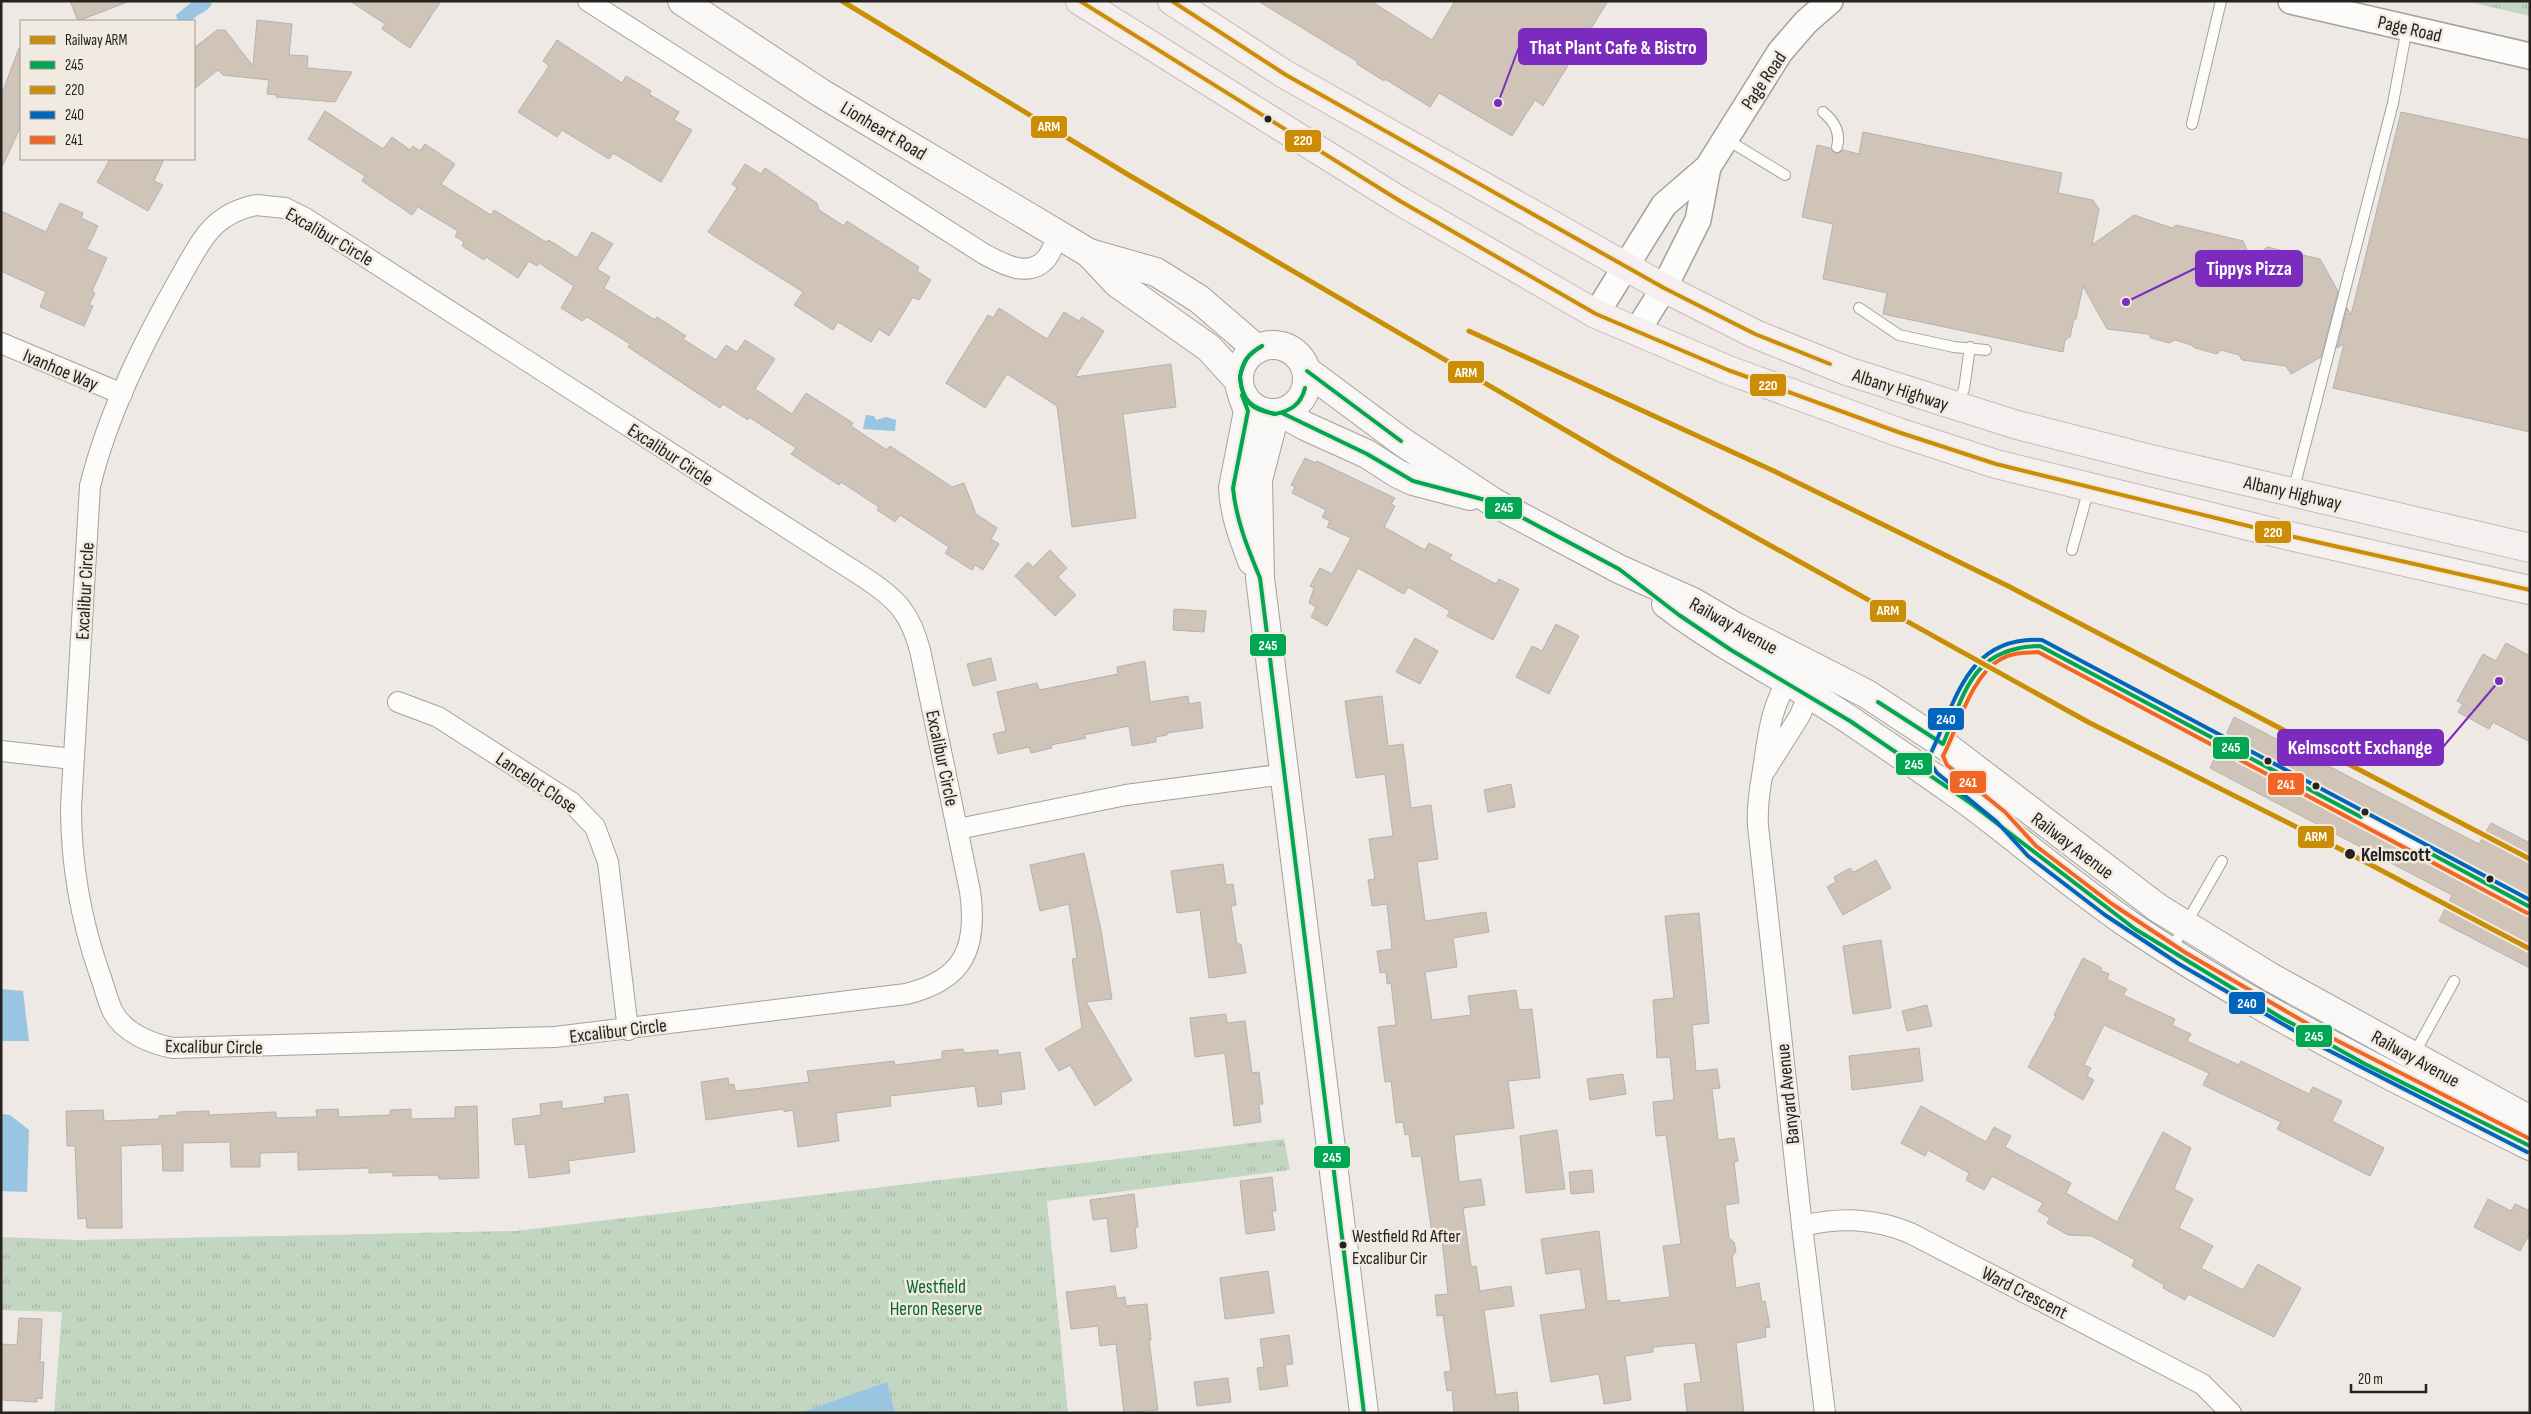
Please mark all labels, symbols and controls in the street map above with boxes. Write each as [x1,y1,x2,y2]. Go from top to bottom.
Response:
street label: Page Road [2375,11,2444,48]
legend [20,20,195,160]
callout: That Plant Cafe & Bistro [1519,29,1706,64]
text: Railway ARM [65,31,128,50]
text: That Plant Cafe & Bistro [1529,36,1697,60]
street label: Page Road [1737,48,1792,114]
text: 245 [65,56,83,75]
text: 220 [65,81,84,100]
street label: Lionheart Road [836,97,930,166]
text: 240 [65,106,84,125]
unlabelled marker [1263,114,1273,124]
line badge: ARM [1030,115,1068,139]
text: ARM [1037,118,1060,135]
line badge: 220 [1284,129,1322,153]
text: 241 [65,131,83,150]
text: 220 [1294,132,1313,149]
street label: Excalibur Circle [281,203,377,272]
callout: Tippys Pizza [2196,251,2302,286]
text: Tippys Pizza [2206,257,2292,281]
street label: Ivanhoe Way [19,344,102,397]
line badge: ARM [1447,360,1485,384]
text: ARM [1454,364,1477,381]
street label: Albany Highway [1849,364,1952,417]
line badge: 220 [1749,373,1787,397]
text: 220 [1759,377,1778,394]
street label: Excalibur Circle [623,419,717,492]
street label: Albany Highway [2241,471,2344,516]
line badge: 245 [1484,496,1523,520]
text: 245 [1495,499,1513,516]
line badge: 220 [2254,520,2292,544]
text: 220 [2264,524,2283,541]
street label: Excalibur Circle [71,542,100,640]
street label: Railway Avenue [1685,593,1781,660]
line badge: ARM [1869,599,1907,623]
text: ARM [1876,602,1899,619]
line badge: 245 [1249,633,1287,657]
text: 245 [1259,637,1277,654]
line badge: 240 [1927,707,1965,731]
street label: Excalibur Circle [920,708,963,809]
text: 240 [1936,711,1956,728]
callout: Kelmscott Exchange [2278,730,2443,765]
line badge: 245 [2212,736,2250,760]
text: Kelmscott Exchange [2288,736,2432,760]
text: 245 [2222,739,2240,756]
street label: Lancelot Close [491,748,581,819]
line badge: 245 [1895,752,1933,776]
text: 245 [1905,756,1923,773]
unlabelled marker [2263,756,2273,766]
line badge: 241 [1949,770,1987,794]
line badge: 241 [2267,772,2305,796]
text: 241 [1959,774,1978,791]
text: 241 [2277,776,2296,793]
unlabelled marker [2311,781,2321,791]
unlabelled marker [2360,807,2370,817]
street label: Railway Avenue [2026,808,2118,885]
line badge: ARM [2297,825,2335,849]
text: ARM [2304,828,2327,845]
place label: Kelmscott [2361,844,2431,867]
marker: Kelmscott [2343,847,2357,861]
unlabelled marker [2485,874,2495,884]
line badge: 240 [2228,991,2266,1015]
text: 240 [2237,995,2257,1012]
street label: Excalibur Circle [568,1014,668,1049]
line badge: 245 [2295,1024,2333,1048]
street label: Railway Avenue [2367,1026,2463,1093]
text: 245 [2305,1028,2323,1045]
street label: Excalibur Circle [165,1035,263,1060]
street label: Banyard Avenue [1772,1043,1805,1145]
line badge: 245 [1313,1145,1351,1169]
text: 245 [1323,1149,1341,1166]
place label: Westfield Rd After Excalibur Cir [1352,1226,1461,1269]
marker: Westfield Rd After Excalibur Cir [1338,1240,1348,1250]
street label: Ward Crescent [1978,1262,2071,1325]
park label: Westfield Heron Reserve [890,1276,982,1321]
scale bar [2351,1362,2426,1394]
text: 20 m [2358,1370,2383,1389]

